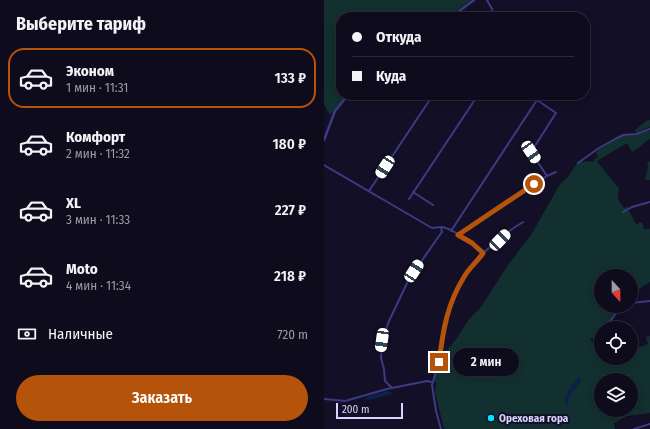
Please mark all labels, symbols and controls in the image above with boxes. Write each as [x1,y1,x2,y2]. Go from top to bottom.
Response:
text: Выберите тариф [16,13,146,35]
text: Откуда [376,28,421,46]
icon: car [18,60,54,96]
text: Эконом [66,62,114,80]
text: Куда [376,67,406,85]
text: 133 ₽ [274,69,306,87]
text: 1 мин · 11:31 [66,80,128,95]
icon: car [18,126,54,162]
text: Комфорт [66,128,125,146]
text: 180 ₽ [273,135,306,153]
car [519,139,543,165]
text: 2 мин · 11:32 [66,146,130,161]
car [373,154,397,180]
route start [525,175,543,193]
icon: car [18,192,54,228]
text: XL [66,194,81,212]
text: 227 ₽ [275,201,306,219]
text: 3 мин · 11:33 [66,212,130,227]
car [487,227,513,253]
icon: car [18,258,54,294]
car [402,258,426,284]
text: Moto [66,260,98,278]
text: 218 ₽ [274,267,306,285]
north arrow [594,269,638,313]
map controls [594,269,638,417]
text: 4 мин · 11:34 [66,278,131,293]
button: locate [594,321,638,365]
icon: cash [16,323,38,345]
text: Наличные [48,325,113,343]
text: 720 m [277,327,308,342]
car [374,327,390,353]
callout: 2 мин [453,348,519,376]
route end [430,353,448,371]
text: 2 мин [471,354,501,369]
button: layers [594,373,638,417]
button: Заказать [16,375,308,421]
scale bar [336,401,403,420]
text: 200 m [342,403,369,416]
place label: Ореховая гора [499,412,569,425]
marker: Ореховая гора [486,413,496,423]

